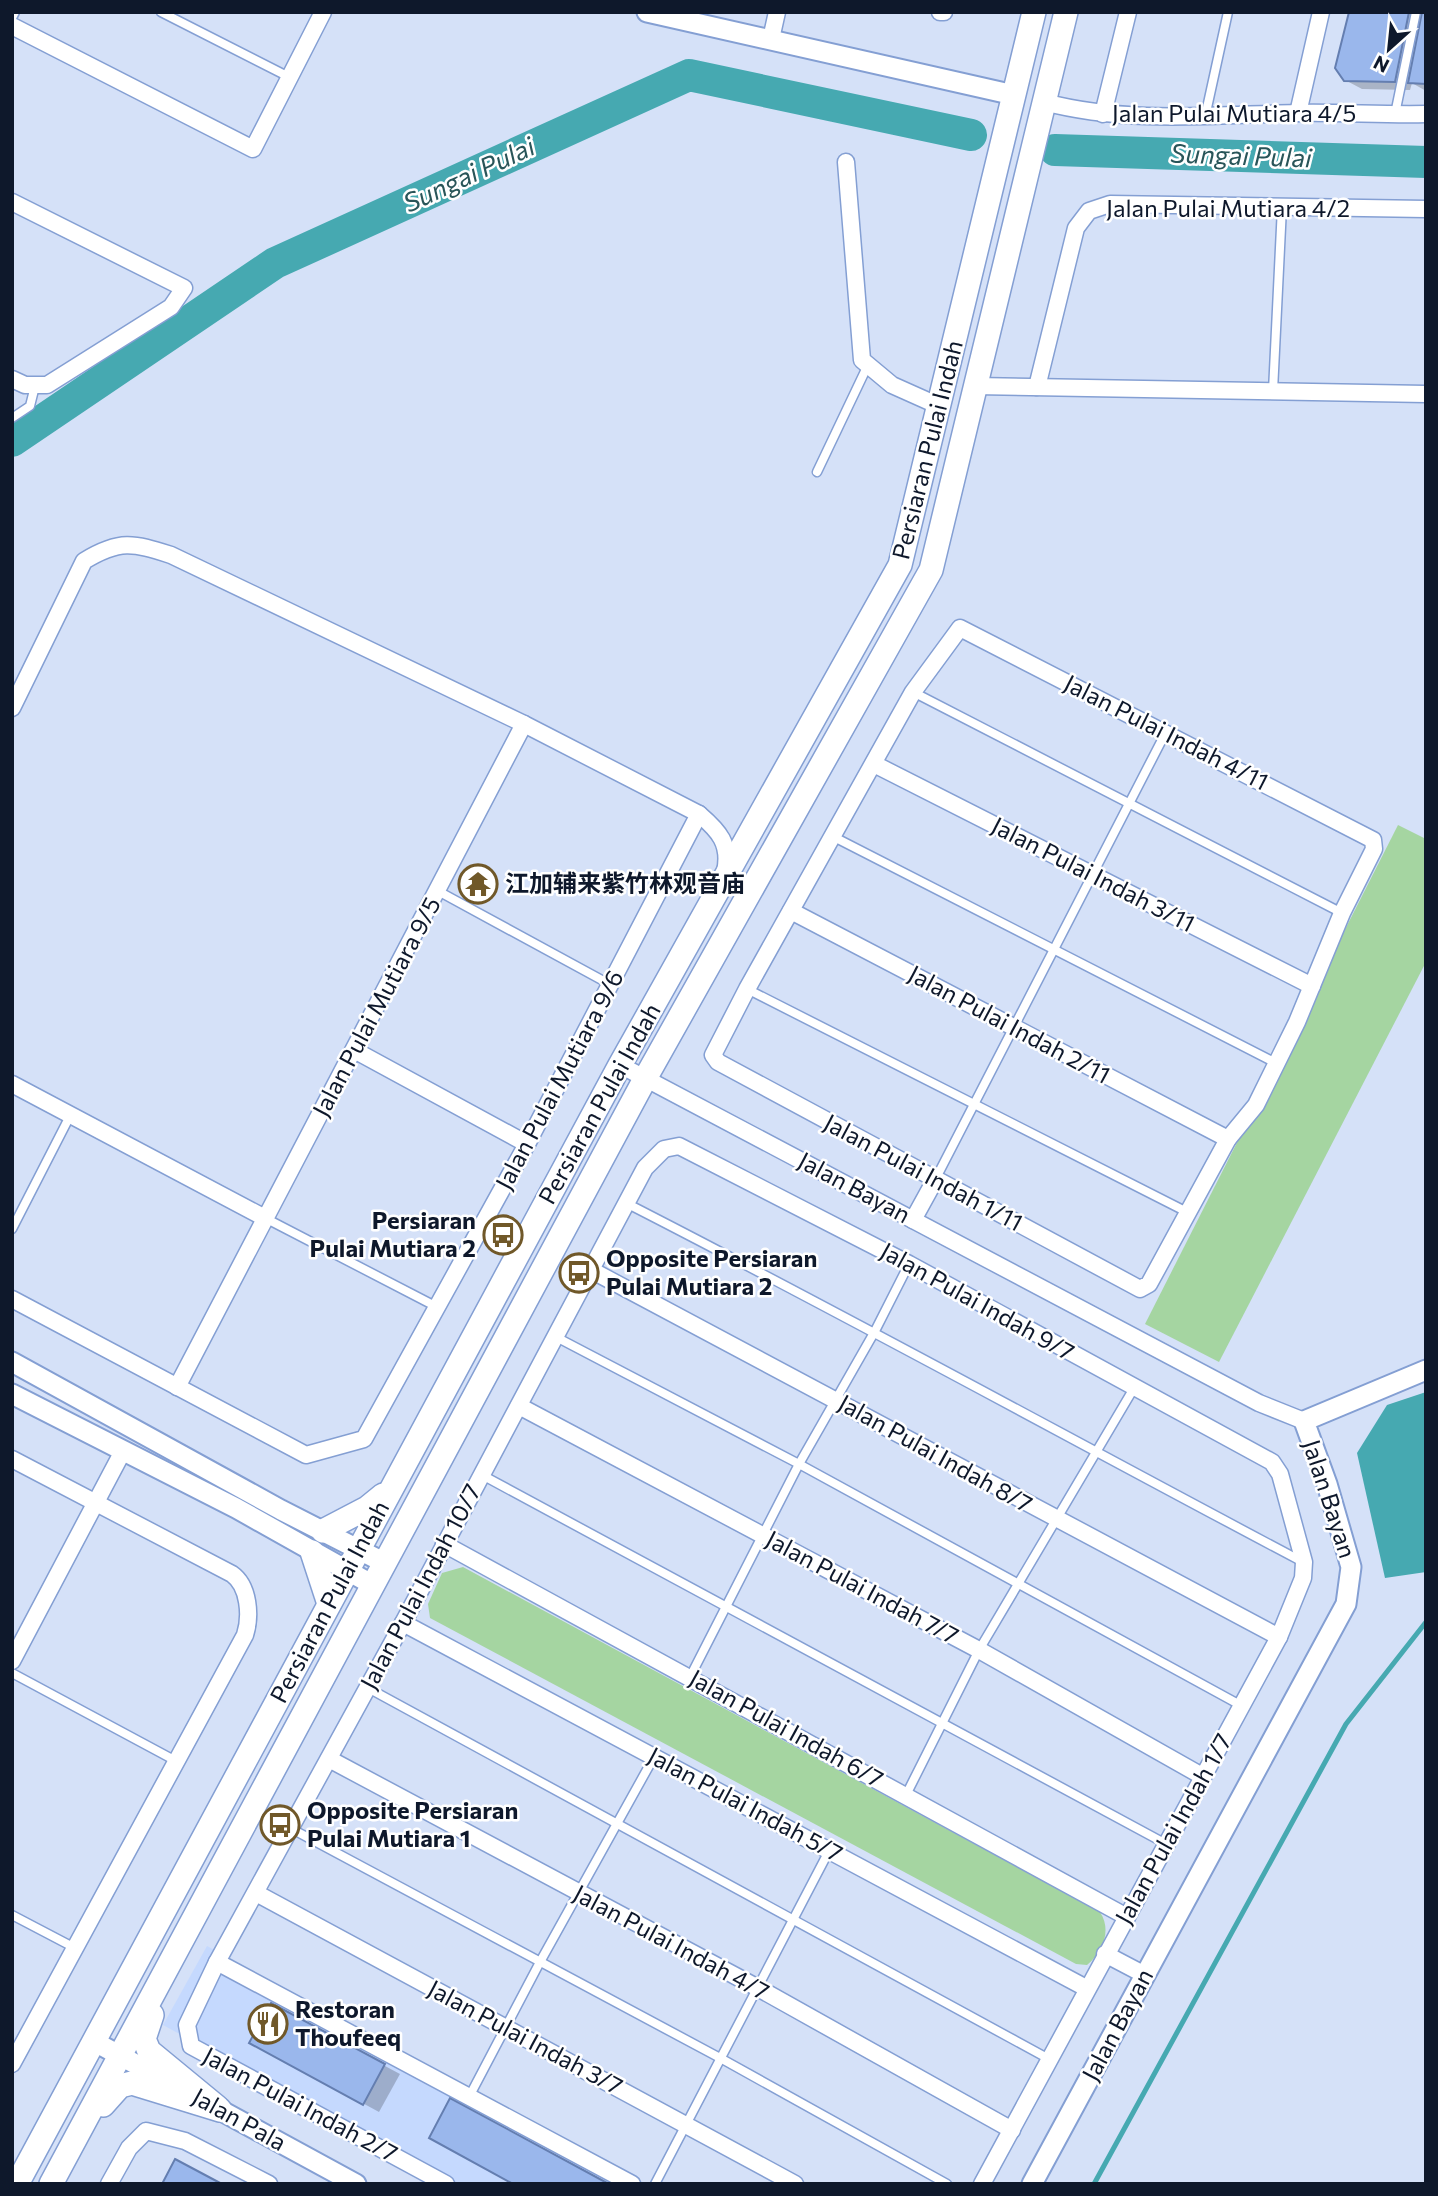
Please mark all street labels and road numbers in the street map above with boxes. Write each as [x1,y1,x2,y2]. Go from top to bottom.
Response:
street label: Jalan Pulai Mutiara 4/5 [1112,98,1356,127]
street label: Jalan Pulai Mutiara 4/2 [1106,193,1350,222]
street label: Persiaran Pulai Indah [885,337,968,562]
street label: Jalan Pulai Indah 4/11 [1060,668,1274,796]
street label: Jalan Pulai Indah 3/11 [987,810,1200,937]
street label: Jalan Pulai Mutiara 9/5 [306,892,446,1121]
street label: Jalan Pulai Indah 2/11 [904,958,1115,1089]
street label: Jalan Pulai Mutiara 9/6 [488,965,629,1194]
street label: Persiaran Pulai Indah [531,998,666,1209]
street label: Jalan Pulai Indah 1/11 [819,1107,1028,1236]
street label: Jalan Bayan [794,1145,916,1228]
street label: Jalan Pulai Indah 9/7 [876,1235,1080,1366]
street label: Jalan Pulai Indah 8/7 [834,1387,1038,1518]
street label: Jalan Bayan [1298,1436,1363,1561]
street label: Jalan Pulai Indah 10/7 [353,1479,486,1694]
street label: Persiaran Pulai Indah [263,1495,394,1707]
street label: Jalan Pulai Indah 7/7 [761,1524,964,1650]
street label: Jalan Pulai Indah 6/7 [685,1662,889,1793]
street label: Jalan Pulai Indah 1/7 [1108,1728,1237,1929]
street label: Jalan Pulai Indah 5/7 [643,1740,848,1867]
street label: Jalan Pulai Indah 4/7 [569,1878,774,2006]
street label: Jalan Bayan [1075,1963,1158,2085]
street label: Jalan Pulai Indah 3/7 [423,1973,628,2100]
street label: Jalan Pulai Indah 2/7 [198,2040,403,2167]
street label: Jalan Pala [188,2081,292,2156]

